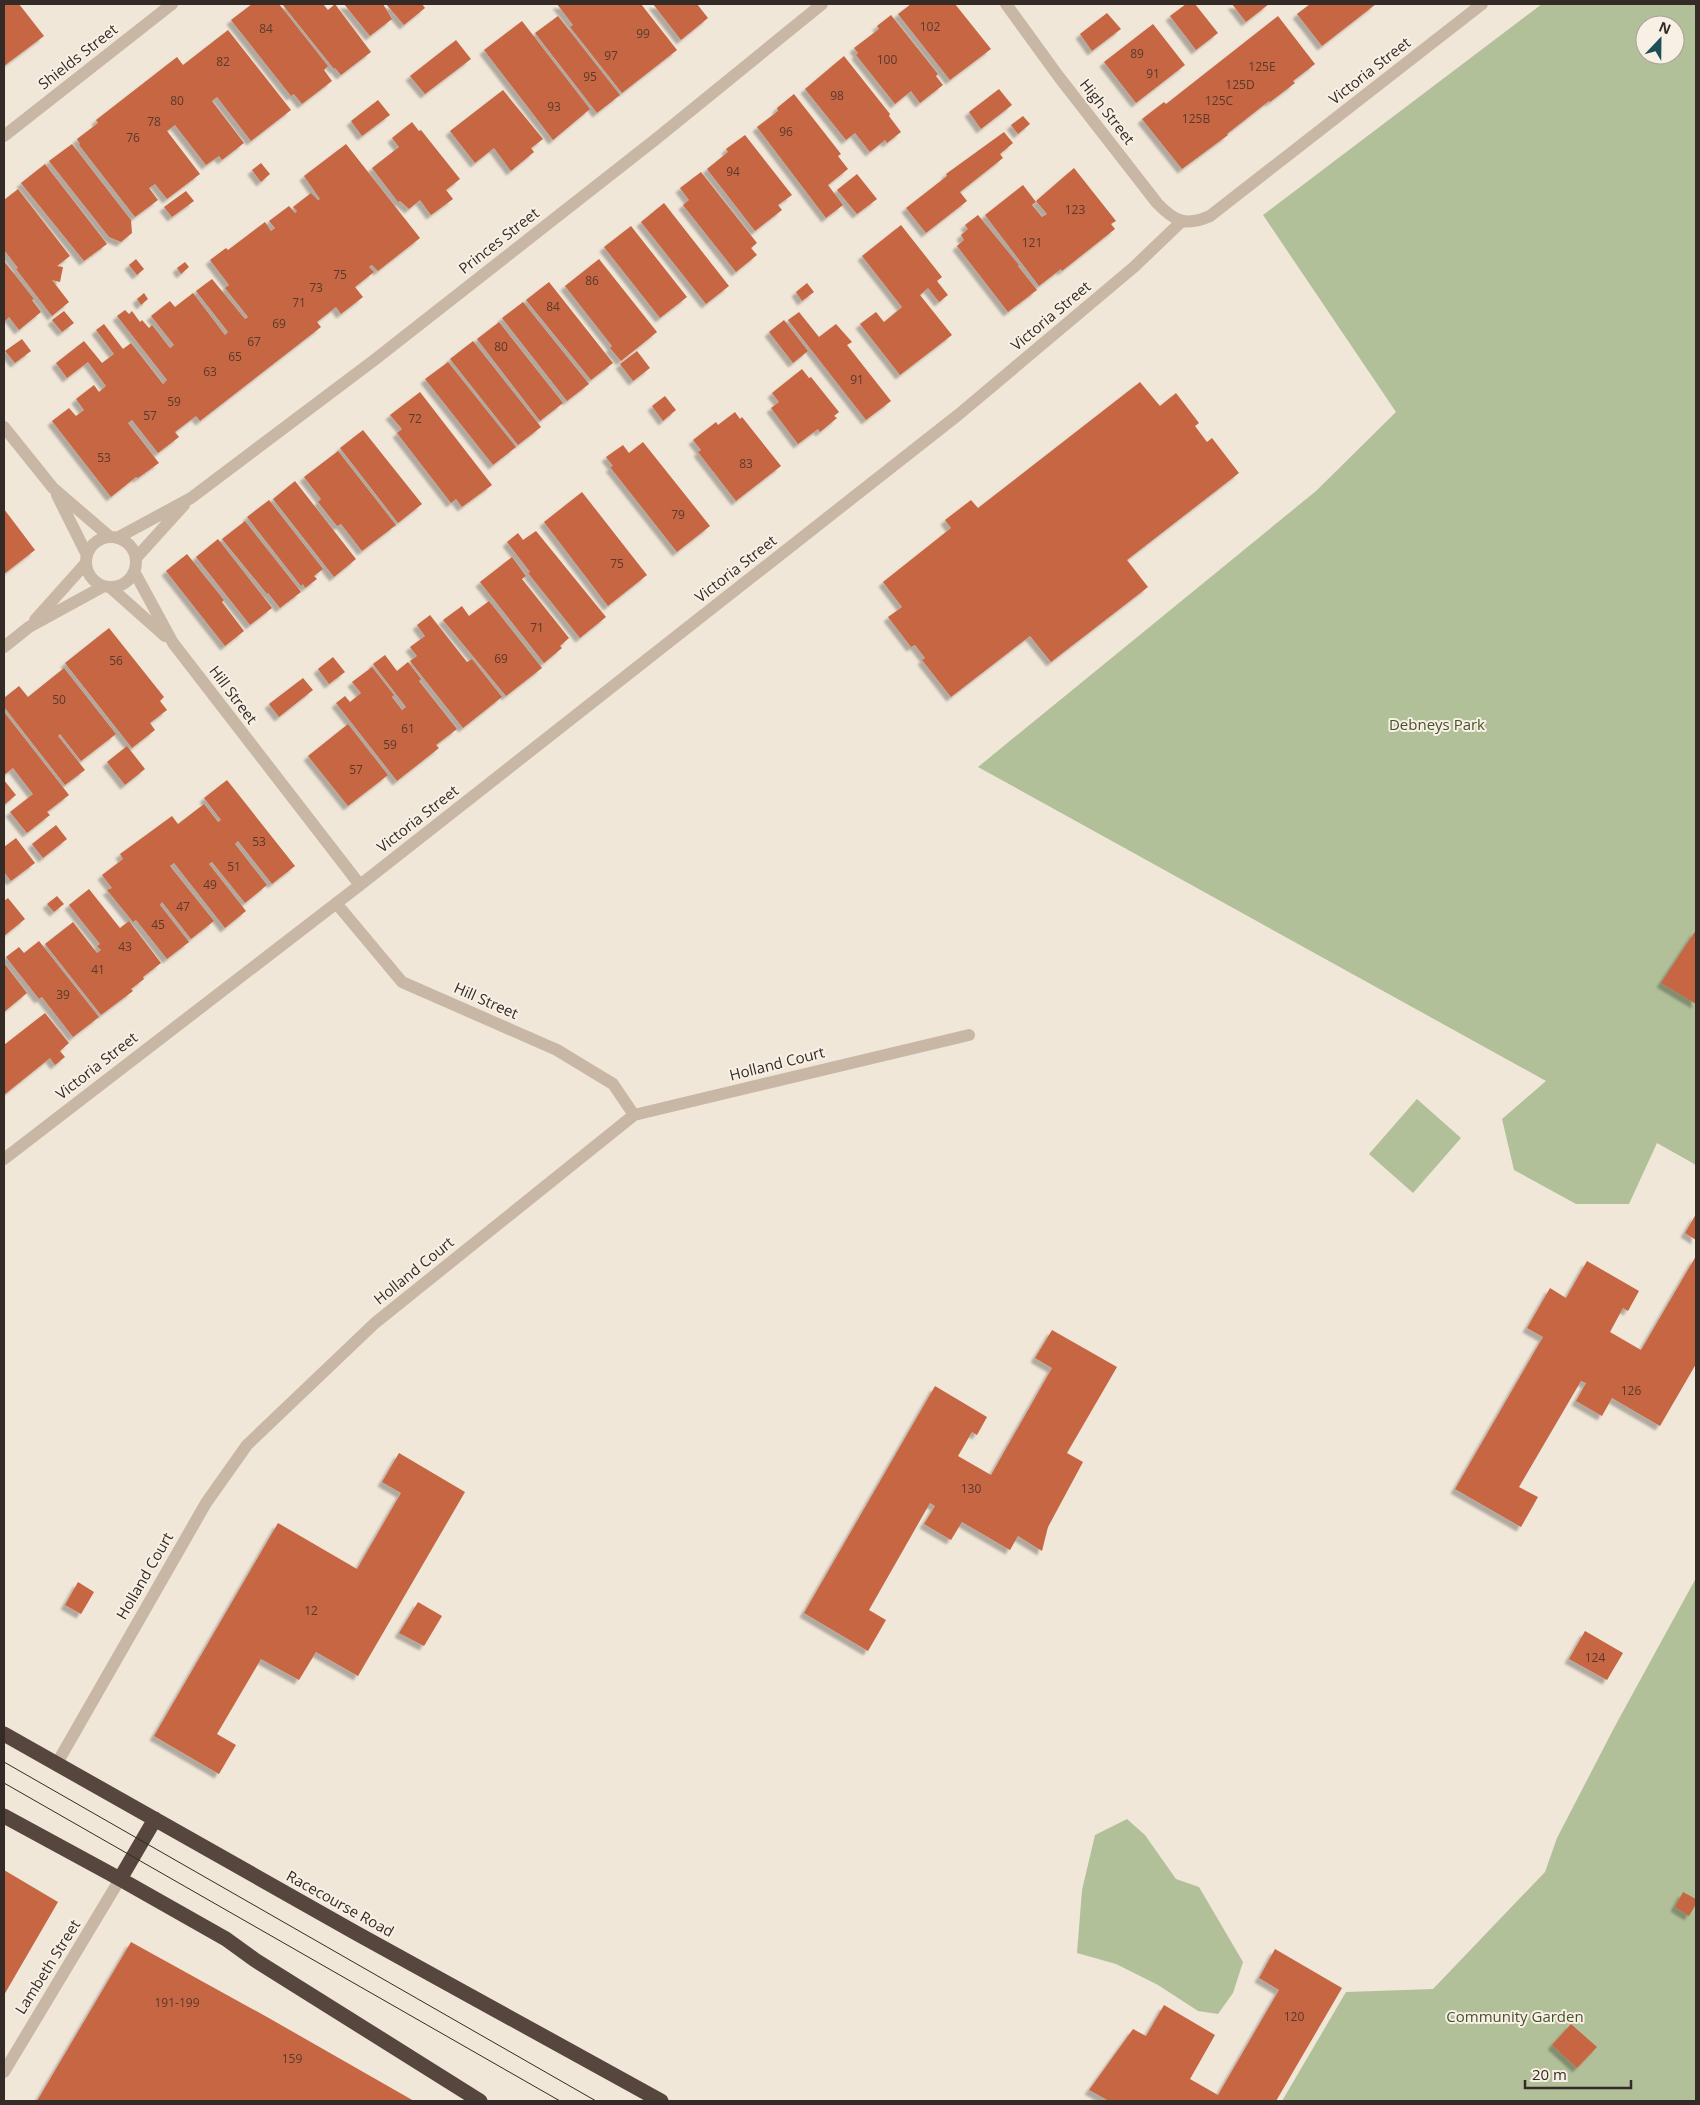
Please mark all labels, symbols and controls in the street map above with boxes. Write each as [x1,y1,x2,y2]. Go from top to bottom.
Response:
north arrow [1635,15,1685,65]
text: N [1656,17,1674,38]
house number: 102 [920,18,940,35]
street label: Shields Street [34,19,121,94]
house number: 84 [259,20,273,37]
house number: 99 [636,25,650,42]
street label: Victoria Street [1324,32,1414,108]
house number: 89 [1130,45,1144,62]
house number: 97 [604,47,618,64]
house number: 100 [877,51,897,68]
house number: 82 [216,53,230,70]
house number: 125E [1248,58,1276,75]
house number: 91 [1146,65,1160,82]
house number: 95 [583,68,597,85]
street label: High Street [1076,75,1140,148]
house number: 125D [1225,76,1255,93]
house number: 98 [830,87,844,104]
house number: 80 [170,92,184,109]
house number: 125C [1205,92,1234,109]
house number: 93 [547,98,561,115]
house number: 125B [1182,110,1210,127]
house number: 78 [147,113,161,130]
house number: 96 [779,123,793,140]
house number: 76 [126,129,140,146]
house number: 94 [726,163,740,180]
house number: 123 [1065,201,1085,218]
street label: Princes Street [454,203,543,278]
house number: 121 [1022,234,1042,251]
house number: 75 [333,266,347,283]
house number: 86 [585,272,599,289]
street label: Victoria Street [1006,276,1094,354]
house number: 73 [309,279,323,296]
house number: 71 [292,294,306,311]
house number: 84 [546,298,560,315]
house number: 69 [272,315,286,332]
house number: 67 [247,333,261,350]
house number: 80 [494,338,508,355]
house number: 65 [228,348,242,365]
house number: 63 [203,363,217,380]
house number: 91 [850,371,864,388]
house number: 59 [167,393,181,410]
house number: 57 [143,407,157,424]
house number: 72 [408,410,422,427]
house number: 53 [97,449,111,466]
house number: 83 [739,455,753,472]
house number: 79 [671,506,685,523]
street label: Victoria Street [690,530,780,606]
house number: 75 [610,555,624,572]
house number: 71 [530,619,544,636]
house number: 69 [494,650,508,667]
house number: 56 [109,652,123,669]
street label: Hill Street [205,661,262,728]
house number: 50 [52,691,66,708]
park label: Debneys Park [1389,714,1485,734]
house number: 61 [401,720,415,737]
house number: 59 [383,736,397,753]
house number: 57 [349,761,363,778]
street label: Victoria Street [372,780,462,856]
house number: 53 [252,833,266,850]
house number: 51 [227,858,241,875]
house number: 49 [203,876,217,893]
house number: 47 [176,898,190,915]
house number: 45 [151,916,165,933]
house number: 43 [118,938,132,955]
house number: 41 [91,961,105,978]
street label: Hill Street [451,977,522,1023]
house number: 39 [56,986,70,1003]
street label: Victoria Street [51,1027,141,1103]
street label: Holland Court [727,1042,826,1085]
street label: Holland Court [369,1232,458,1309]
house number: 126 [1621,1382,1641,1399]
house number: 130 [961,1480,981,1497]
street label: Holland Court [111,1528,177,1623]
house number: 12 [304,1602,318,1619]
house number: 124 [1585,1649,1605,1666]
street label: Racecourse Road [283,1865,398,1941]
street label: Lambeth Street [10,1915,84,2018]
house number: 191-199 [154,1994,200,2011]
park label: Community Garden [1446,2006,1584,2026]
house number: 120 [1284,2008,1304,2025]
house number: 159 [282,2050,302,2067]
scale bar [1525,2058,1631,2090]
text: 20 m [1532,2064,1567,2084]

